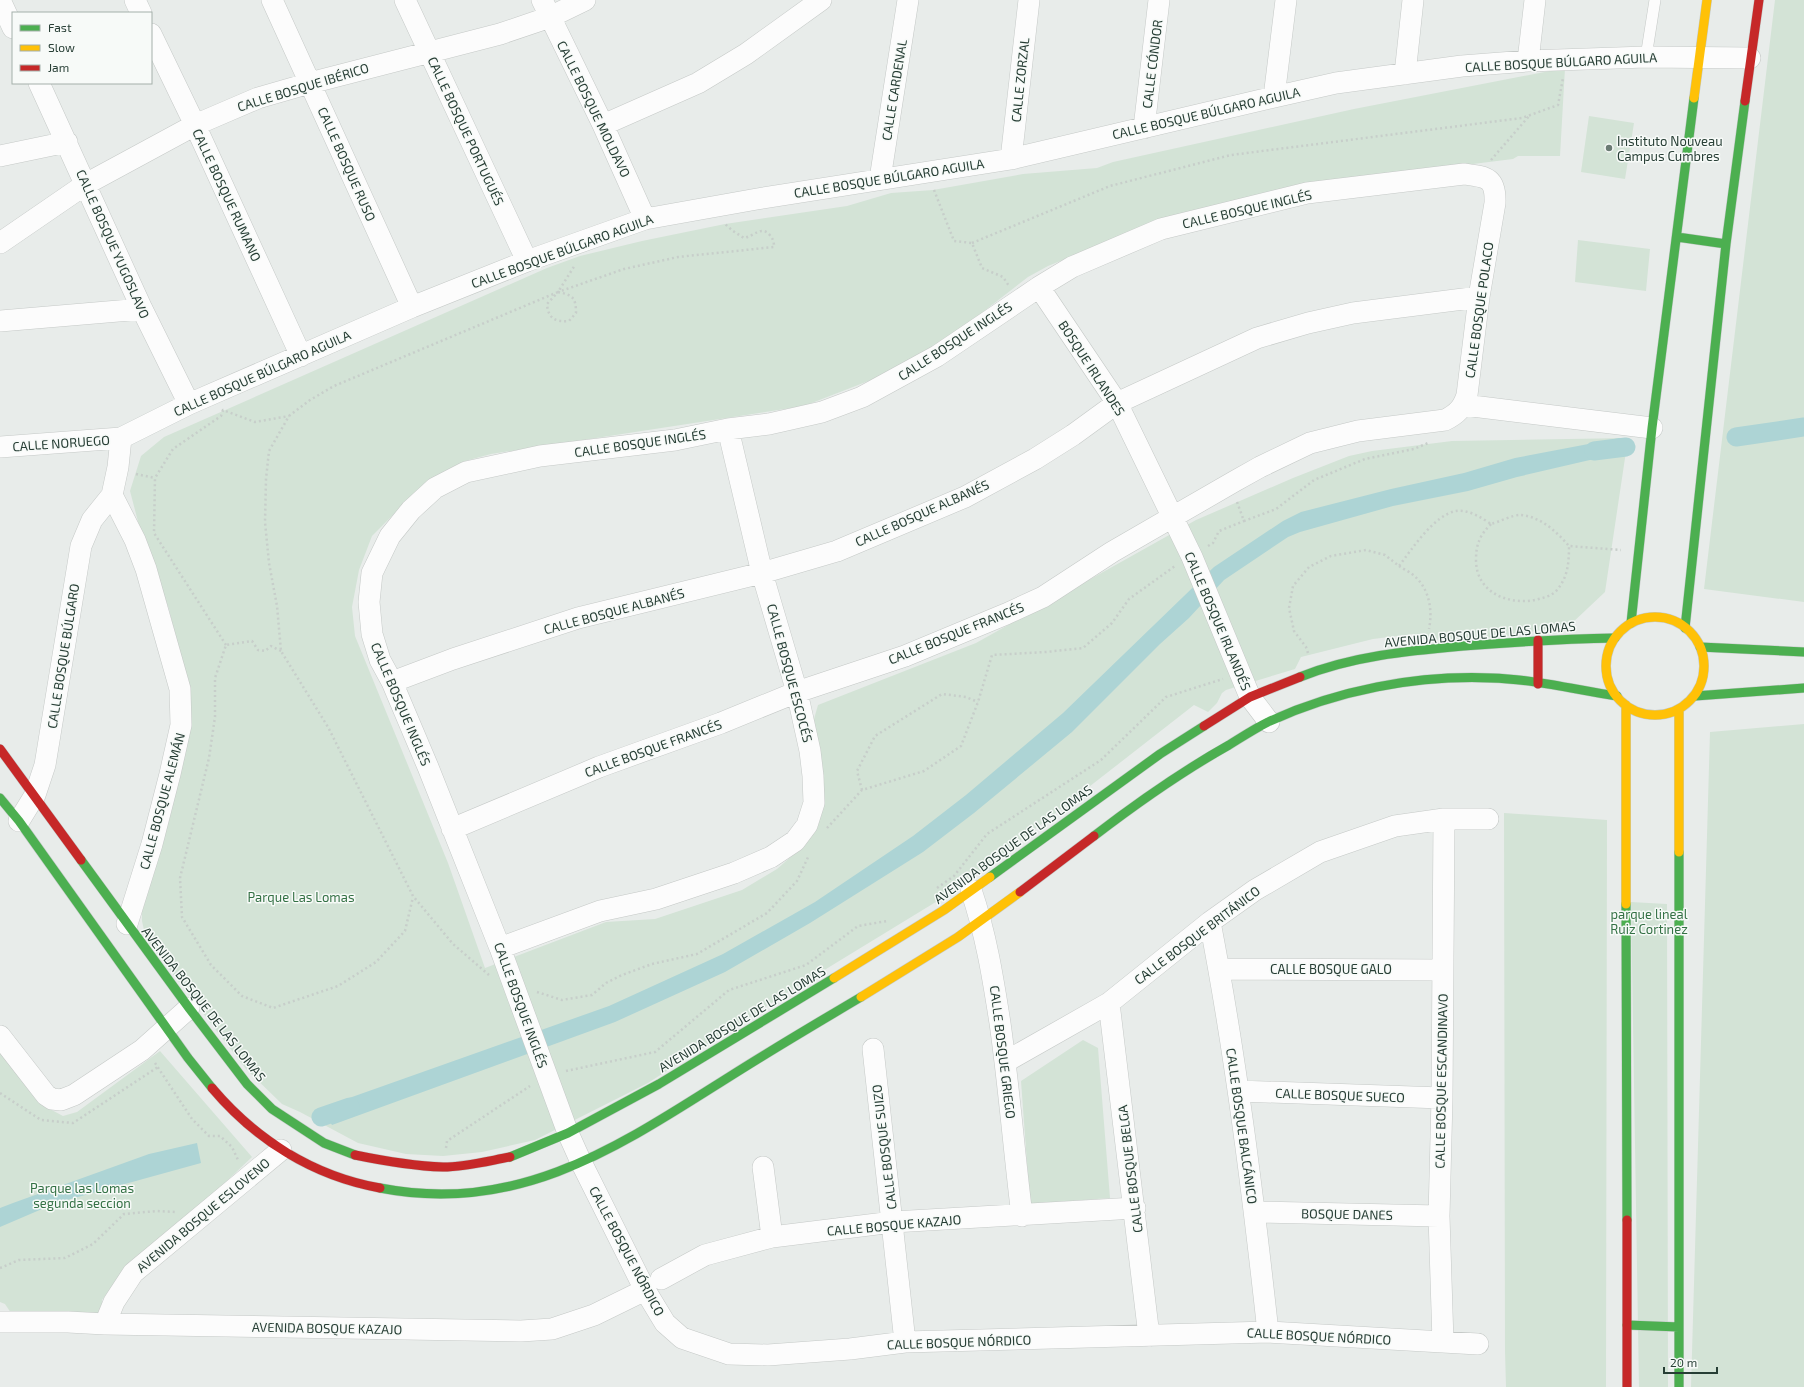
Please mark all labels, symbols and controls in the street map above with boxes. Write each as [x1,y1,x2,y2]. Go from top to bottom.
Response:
legend [12,12,152,84]
street label: CALLE CÓNDOR [1138,18,1165,109]
text: Fast [48,20,72,34]
street label: CALLE ZORZAL [1008,37,1032,123]
street label: CALLE BOSQUE MOLDAVO [554,38,634,180]
street label: CALLE CARDENAL [878,38,910,142]
text: Slow [48,40,75,54]
street label: CALLE BOSQUE BÚLGARO AGUILA [1464,48,1657,75]
street label: CALLE BOSQUE PORTUGUÉS [424,54,508,208]
street label: CALLE BOSQUE IBÉRICO [235,58,371,115]
text: Jam [48,60,69,74]
street label: CALLE BOSQUE BÚLGARO AGUILA [1110,83,1302,142]
street label: CALLE BOSQUE RUSO [315,104,379,224]
street label: CALLE BOSQUE RUMANO [189,126,265,264]
place label: Instituto Nouveau Campus Cumbres [1617,133,1723,164]
marker: Instituto Nouveau Campus Cumbres [1604,143,1614,153]
street label: CALLE BOSQUE BÚLGARO AGUILA [793,154,985,201]
street label: CALLE BOSQUE YUGOSLAVO [73,167,153,321]
street label: CALLE BOSQUE INGLÉS [1180,185,1313,232]
street label: CALLE BOSQUE BÚLGARO AGUILA [469,210,655,291]
street label: CALLE BOSQUE POLACO [1461,241,1497,379]
street label: CALLE BOSQUE INGLÉS [894,297,1015,384]
street label: BOSQUE IRLANDES [1055,317,1129,419]
street label: CALLE BOSQUE BÚLGARO AGUILA [170,326,353,419]
street label: CALLE BOSQUE INGLÉS [573,425,707,460]
street label: CALLE NORUEGO [12,432,110,454]
street label: CALLE BOSQUE ALBANÉS [852,475,991,550]
street label: CALLE BOSQUE IRLANDÉS [1181,549,1255,693]
street label: CALLE BOSQUE BÚLGARO [43,582,82,730]
street label: CALLE BOSQUE ALBANÉS [542,584,686,637]
street label: CALLE BOSQUE FRANCÉS [885,598,1026,668]
street label: CALLE BOSQUE ESCOCÉS [764,602,817,744]
street label: AVENIDA BOSQUE DE LAS LOMAS [1384,618,1576,650]
street label: CALLE BOSQUE INGLÉS [368,639,435,768]
street label: CALLE BOSQUE FRANCÉS [582,715,724,780]
street label: CALLE BOSQUE ALEMÁN [135,731,188,871]
street label: AVENIDA BOSQUE DE LAS LOMAS [931,781,1095,907]
street label: CALLE BOSQUE BRITÁNICO [1130,882,1263,988]
park label: Parque Las Lomas [247,889,355,905]
park label: parque lineal Ruiz Cortinez [1610,906,1688,937]
street label: AVENIDA BOSQUE DE LAS LOMAS [139,923,269,1085]
street label: CALLE BOSQUE INGLÉS [491,940,552,1070]
street label: CALLE BOSQUE GALO [1270,961,1392,977]
street label: AVENIDA BOSQUE DE LAS LOMAS [656,963,828,1075]
street label: CALLE BOSQUE GRIEGO [987,984,1019,1120]
street label: CALLE BOSQUE ESCANDINAVO [1431,993,1451,1169]
street label: CALLE BOSQUE BALCÁNICO [1223,1047,1262,1205]
street label: CALLE BOSQUE SUIZO [868,1084,900,1210]
street label: CALLE BOSQUE SUECO [1275,1085,1405,1105]
street label: CALLE BOSQUE BELGA [1114,1104,1146,1234]
street label: AVENIDA BOSQUE ESLOVENO [133,1155,273,1275]
park label: Parque las Lomas segunda seccion [30,1180,134,1211]
street label: CALLE BOSQUE NÓRDICO [586,1183,669,1319]
street label: BOSQUE DANES [1301,1205,1393,1223]
street label: CALLE BOSQUE KAZAJO [826,1211,962,1239]
street label: AVENIDA BOSQUE KAZAJO [252,1319,402,1337]
street label: CALLE BOSQUE NÓRDICO [1246,1323,1392,1348]
street label: CALLE BOSQUE NÓRDICO [886,1330,1031,1353]
scale bar [1664,1349,1717,1375]
text: 20 m [1670,1355,1697,1369]

